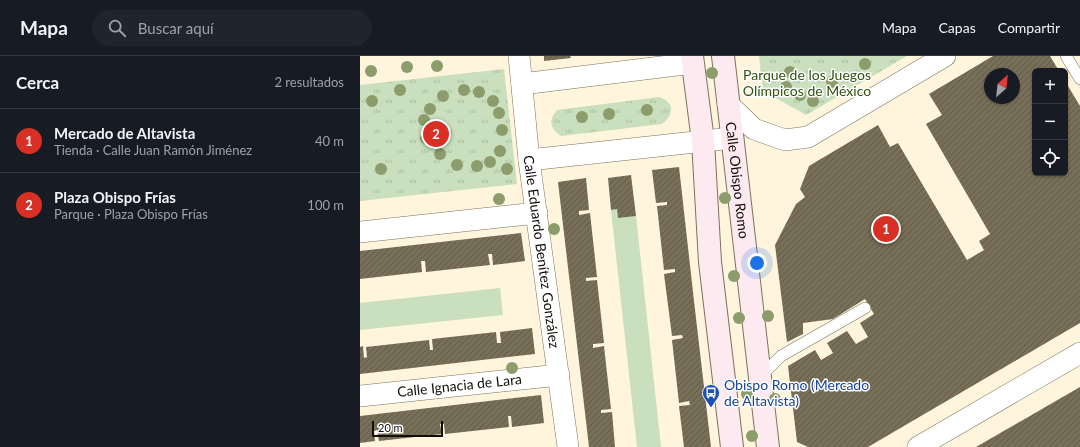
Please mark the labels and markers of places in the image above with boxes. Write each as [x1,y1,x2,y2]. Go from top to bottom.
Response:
pin: 2 [423,119,449,149]
pin: 1 [873,214,899,244]
place label: Obispo Romo (Mercado de Altavista) [724,376,869,409]
bus stop icon: Obispo Romo (Mercado de Altavista) [701,383,721,408]

